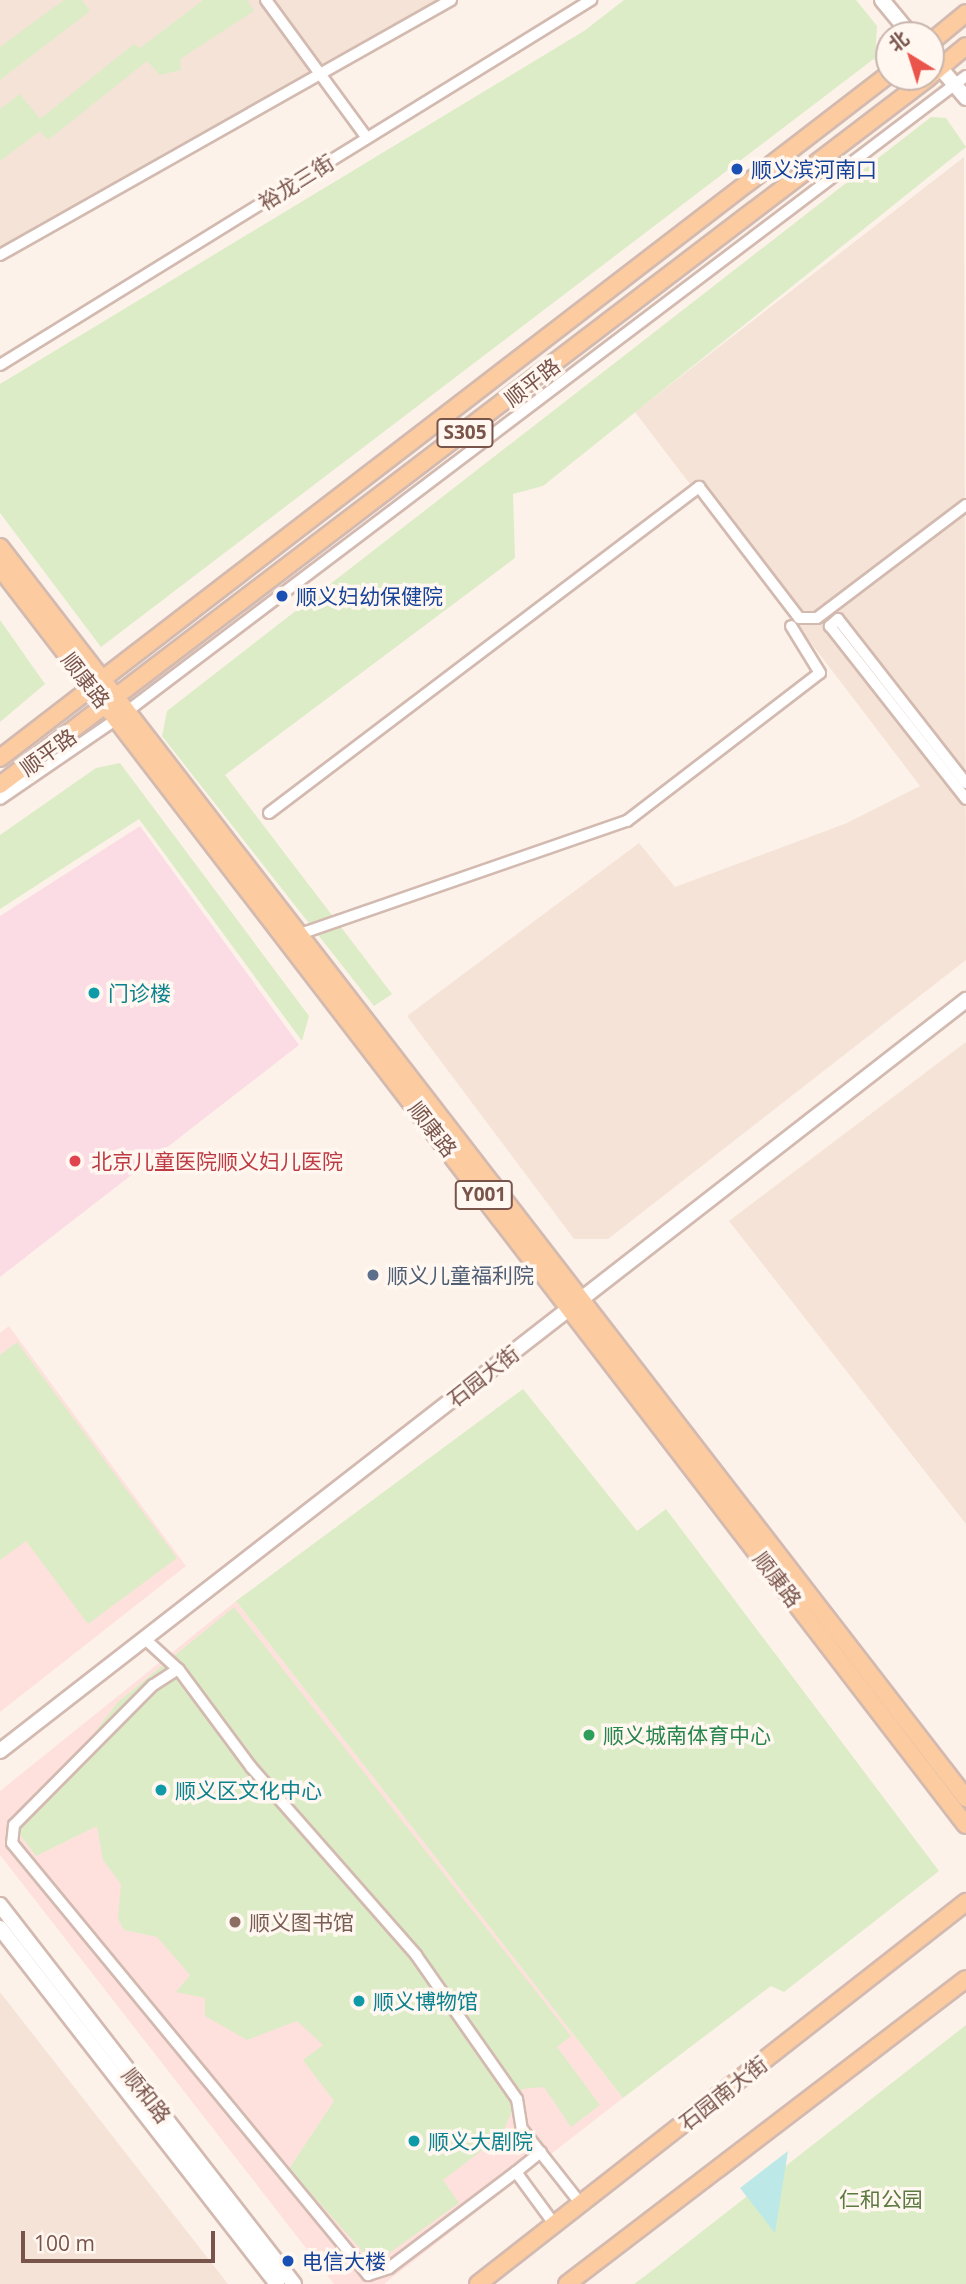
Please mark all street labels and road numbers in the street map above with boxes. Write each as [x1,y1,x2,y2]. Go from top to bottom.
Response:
street label: 裕龙三街 [254,149,338,215]
street label: 顺平路 [499,353,565,411]
road number: S305 [435,418,495,448]
street label: 顺康路 [57,647,115,713]
street label: 顺平路 [15,723,81,781]
street label: 顺康路 [404,1096,462,1162]
road number: Y001 [454,1180,514,1210]
street label: 石园大街 [442,1340,524,1412]
street label: 顺康路 [749,1546,807,1612]
street label: 石园南大街 [674,2051,772,2135]
street label: 顺和路 [118,2062,176,2128]

